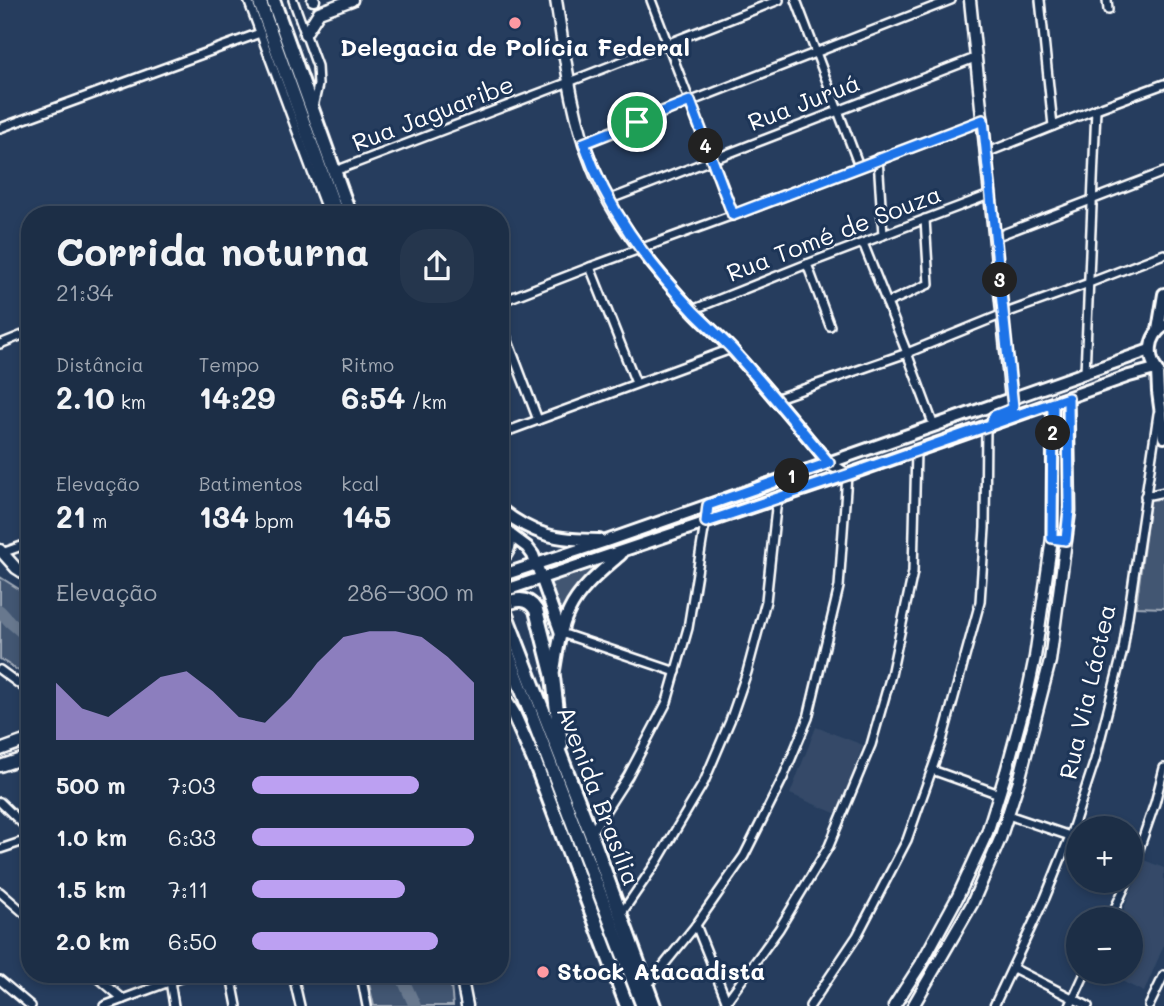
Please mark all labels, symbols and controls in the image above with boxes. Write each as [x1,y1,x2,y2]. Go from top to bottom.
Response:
marker: Delegacia de Polícia Federal [507,15,523,31]
place label: Delegacia de Polícia Federal [340,31,690,62]
street label: Rua Juruá [743,66,864,137]
street label: Rua Jaguaribe [347,68,518,158]
pin [607,92,667,152]
icon: arrive [618,103,656,141]
pin: 4 [688,128,724,164]
text: 4 [699,133,712,158]
street label: Rua Tomé de Souza [722,177,945,288]
text: Corrida noturna [56,226,369,276]
button: share [400,229,474,303]
pin: 3 [982,262,1018,298]
text: 3 [994,267,1005,292]
text: 21:34 [56,277,113,307]
text: Distância [56,352,144,377]
text: Tempo [199,352,259,377]
text: Ritmo [341,352,394,377]
text: 2.10 [56,377,115,417]
text: 14:29 [199,377,275,417]
text: 6:54 [341,377,406,417]
text: km [115,389,146,414]
text: /km [406,389,447,414]
pin: 2 [1036,416,1070,450]
text: 2 [1047,420,1058,445]
pin: 1 [774,458,810,494]
text: 1 [787,463,796,488]
text: Elevação [56,471,140,496]
text: Batimentos [199,471,303,496]
text: kcal [341,471,379,496]
text: 21 [56,496,86,536]
text: 134 [199,496,249,536]
text: 145 [341,496,391,536]
text: m [86,508,107,533]
text: bpm [249,508,294,533]
text: Elevação [56,577,157,607]
text: 286–300 m [347,577,474,607]
street label: Rua Via Láctea [1051,601,1122,782]
street label: Avenida Brasília [551,701,648,890]
text: 500 m [56,770,126,800]
text: 7:03 [168,770,216,800]
map controls [1066,816,1143,984]
button: + [1066,816,1143,893]
text: 1.0 km [56,822,127,852]
text: 6:33 [168,822,216,852]
text: 1.5 km [56,874,126,904]
text: 7:11 [168,874,208,904]
button: − [1066,907,1143,984]
text: 2.0 km [56,926,130,956]
text: 6:50 [168,926,217,956]
place label: Stock Atacadista [557,955,765,986]
marker: Stock Atacadista [535,964,551,980]

